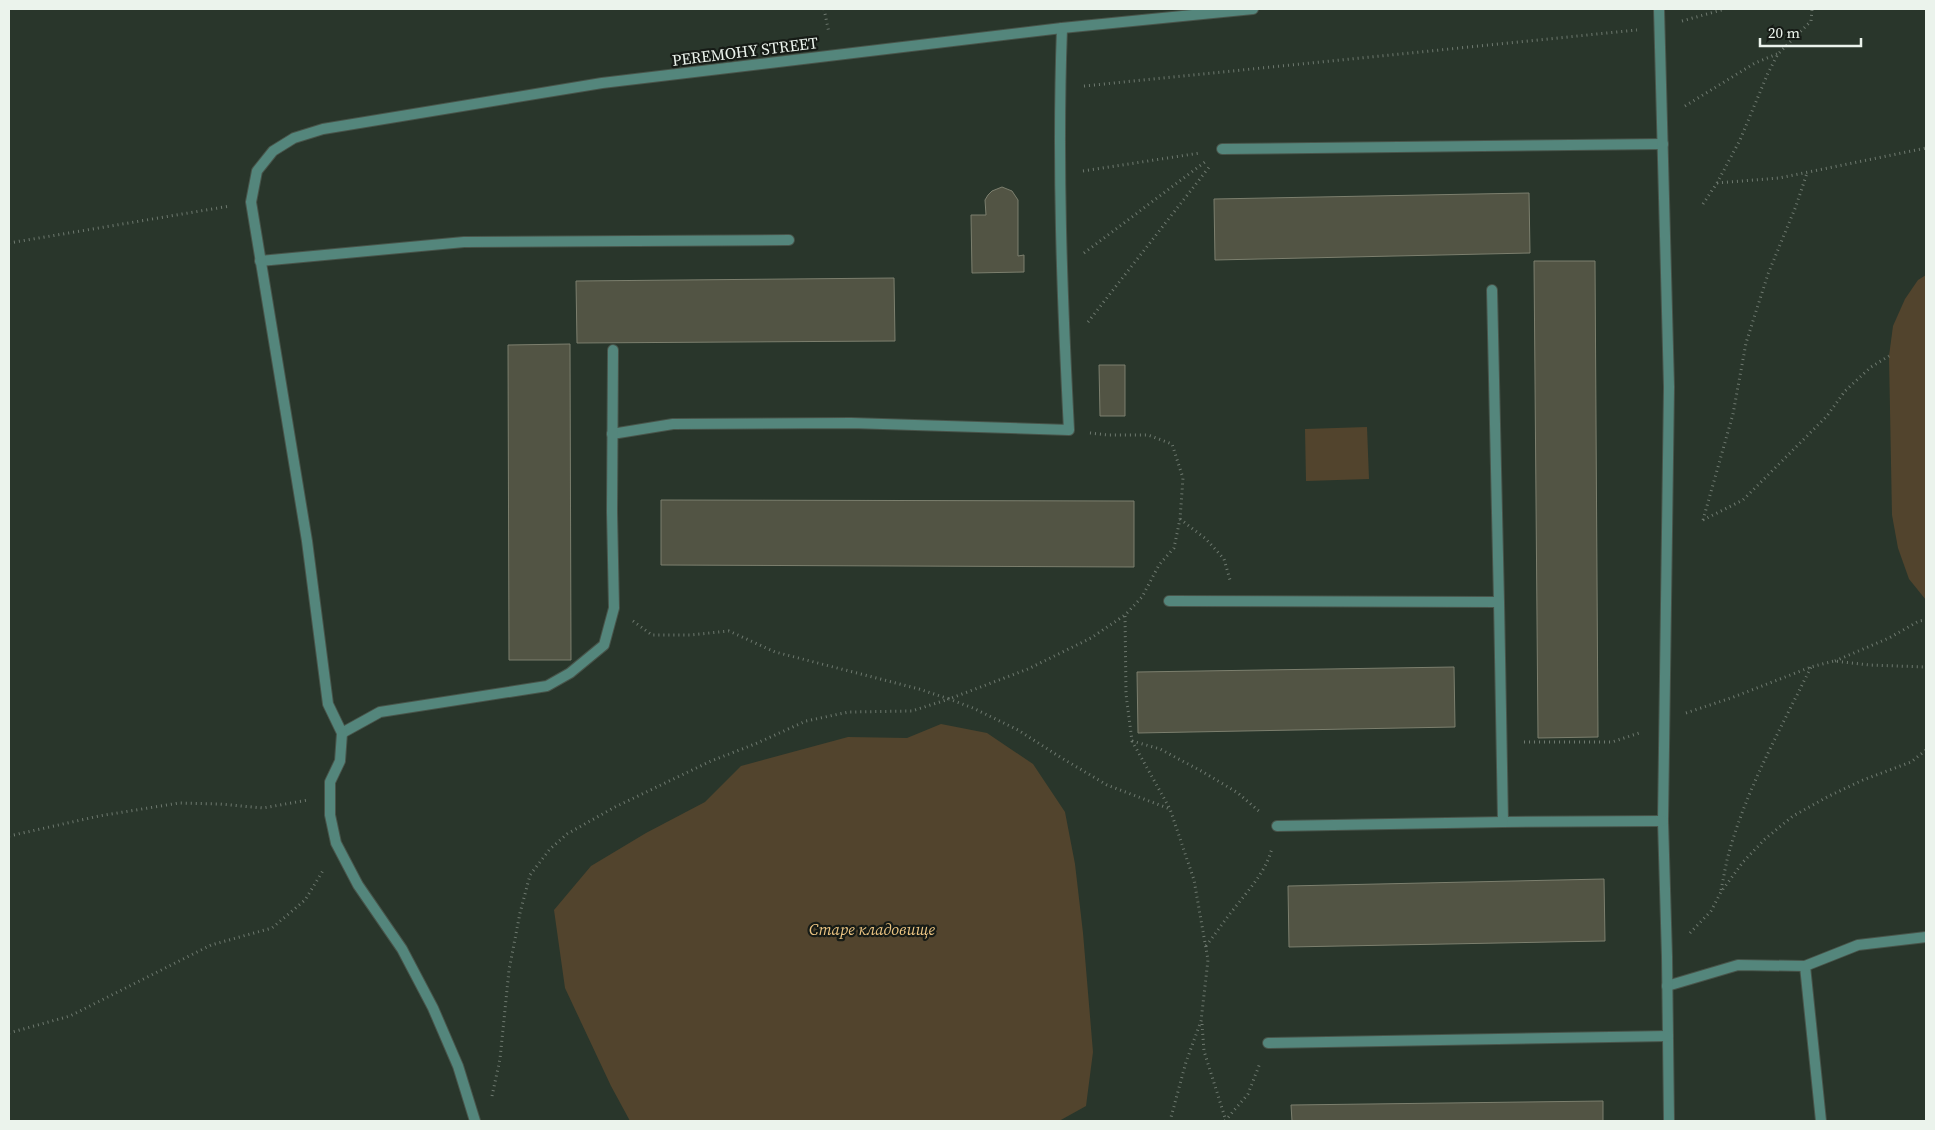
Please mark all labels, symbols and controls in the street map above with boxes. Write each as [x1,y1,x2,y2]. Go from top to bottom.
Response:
scale bar [1760,15,1861,47]
text: 20 m [1768,22,1800,43]
street label: PEREMOHY STREET [671,31,820,71]
park label: Старе кладовище [809,918,935,940]

